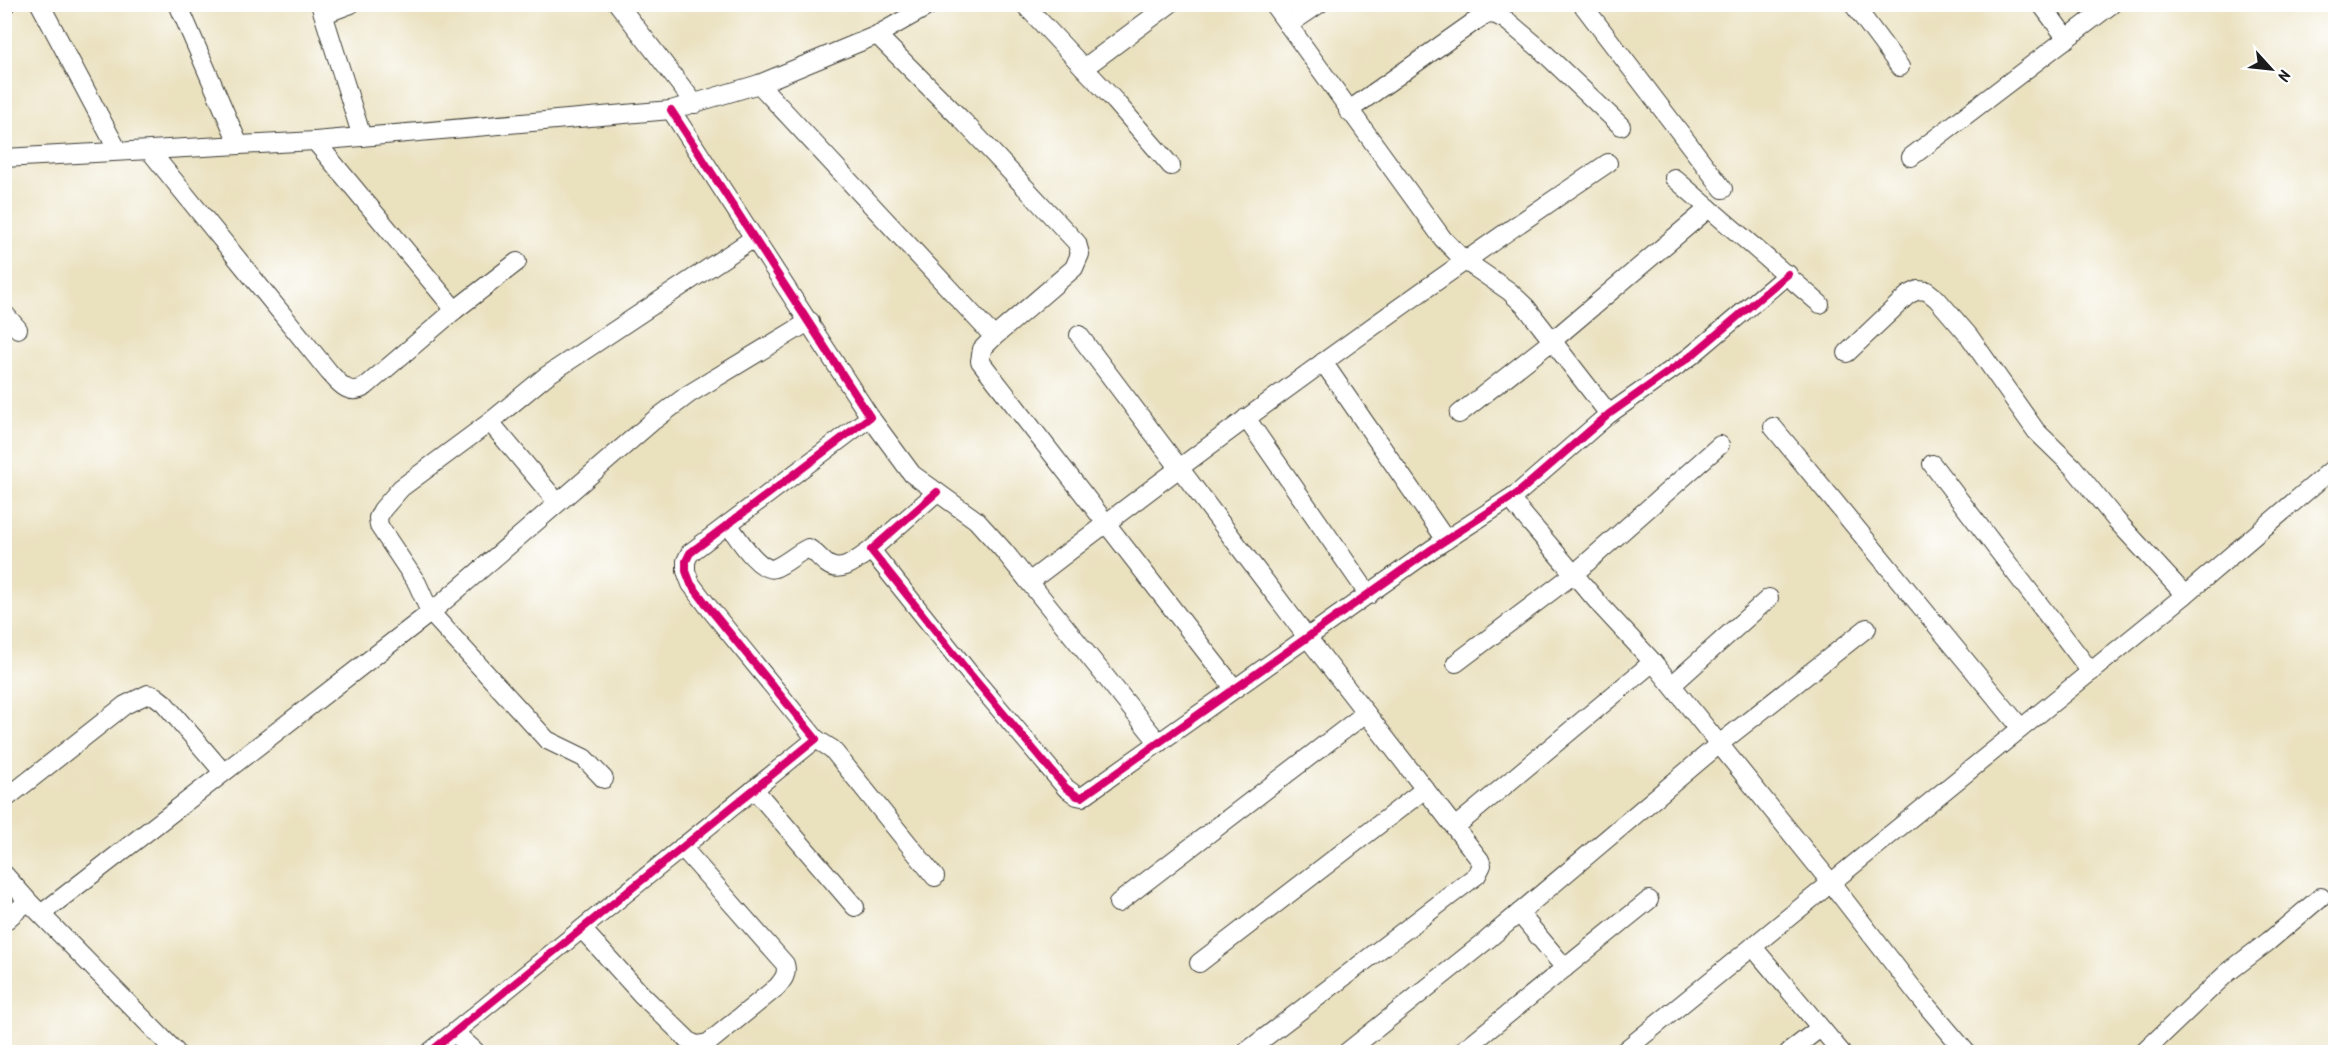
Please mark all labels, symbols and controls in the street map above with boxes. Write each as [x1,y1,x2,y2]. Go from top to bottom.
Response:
north arrow [2241,39,2301,99]
text: N [2270,65,2296,85]

